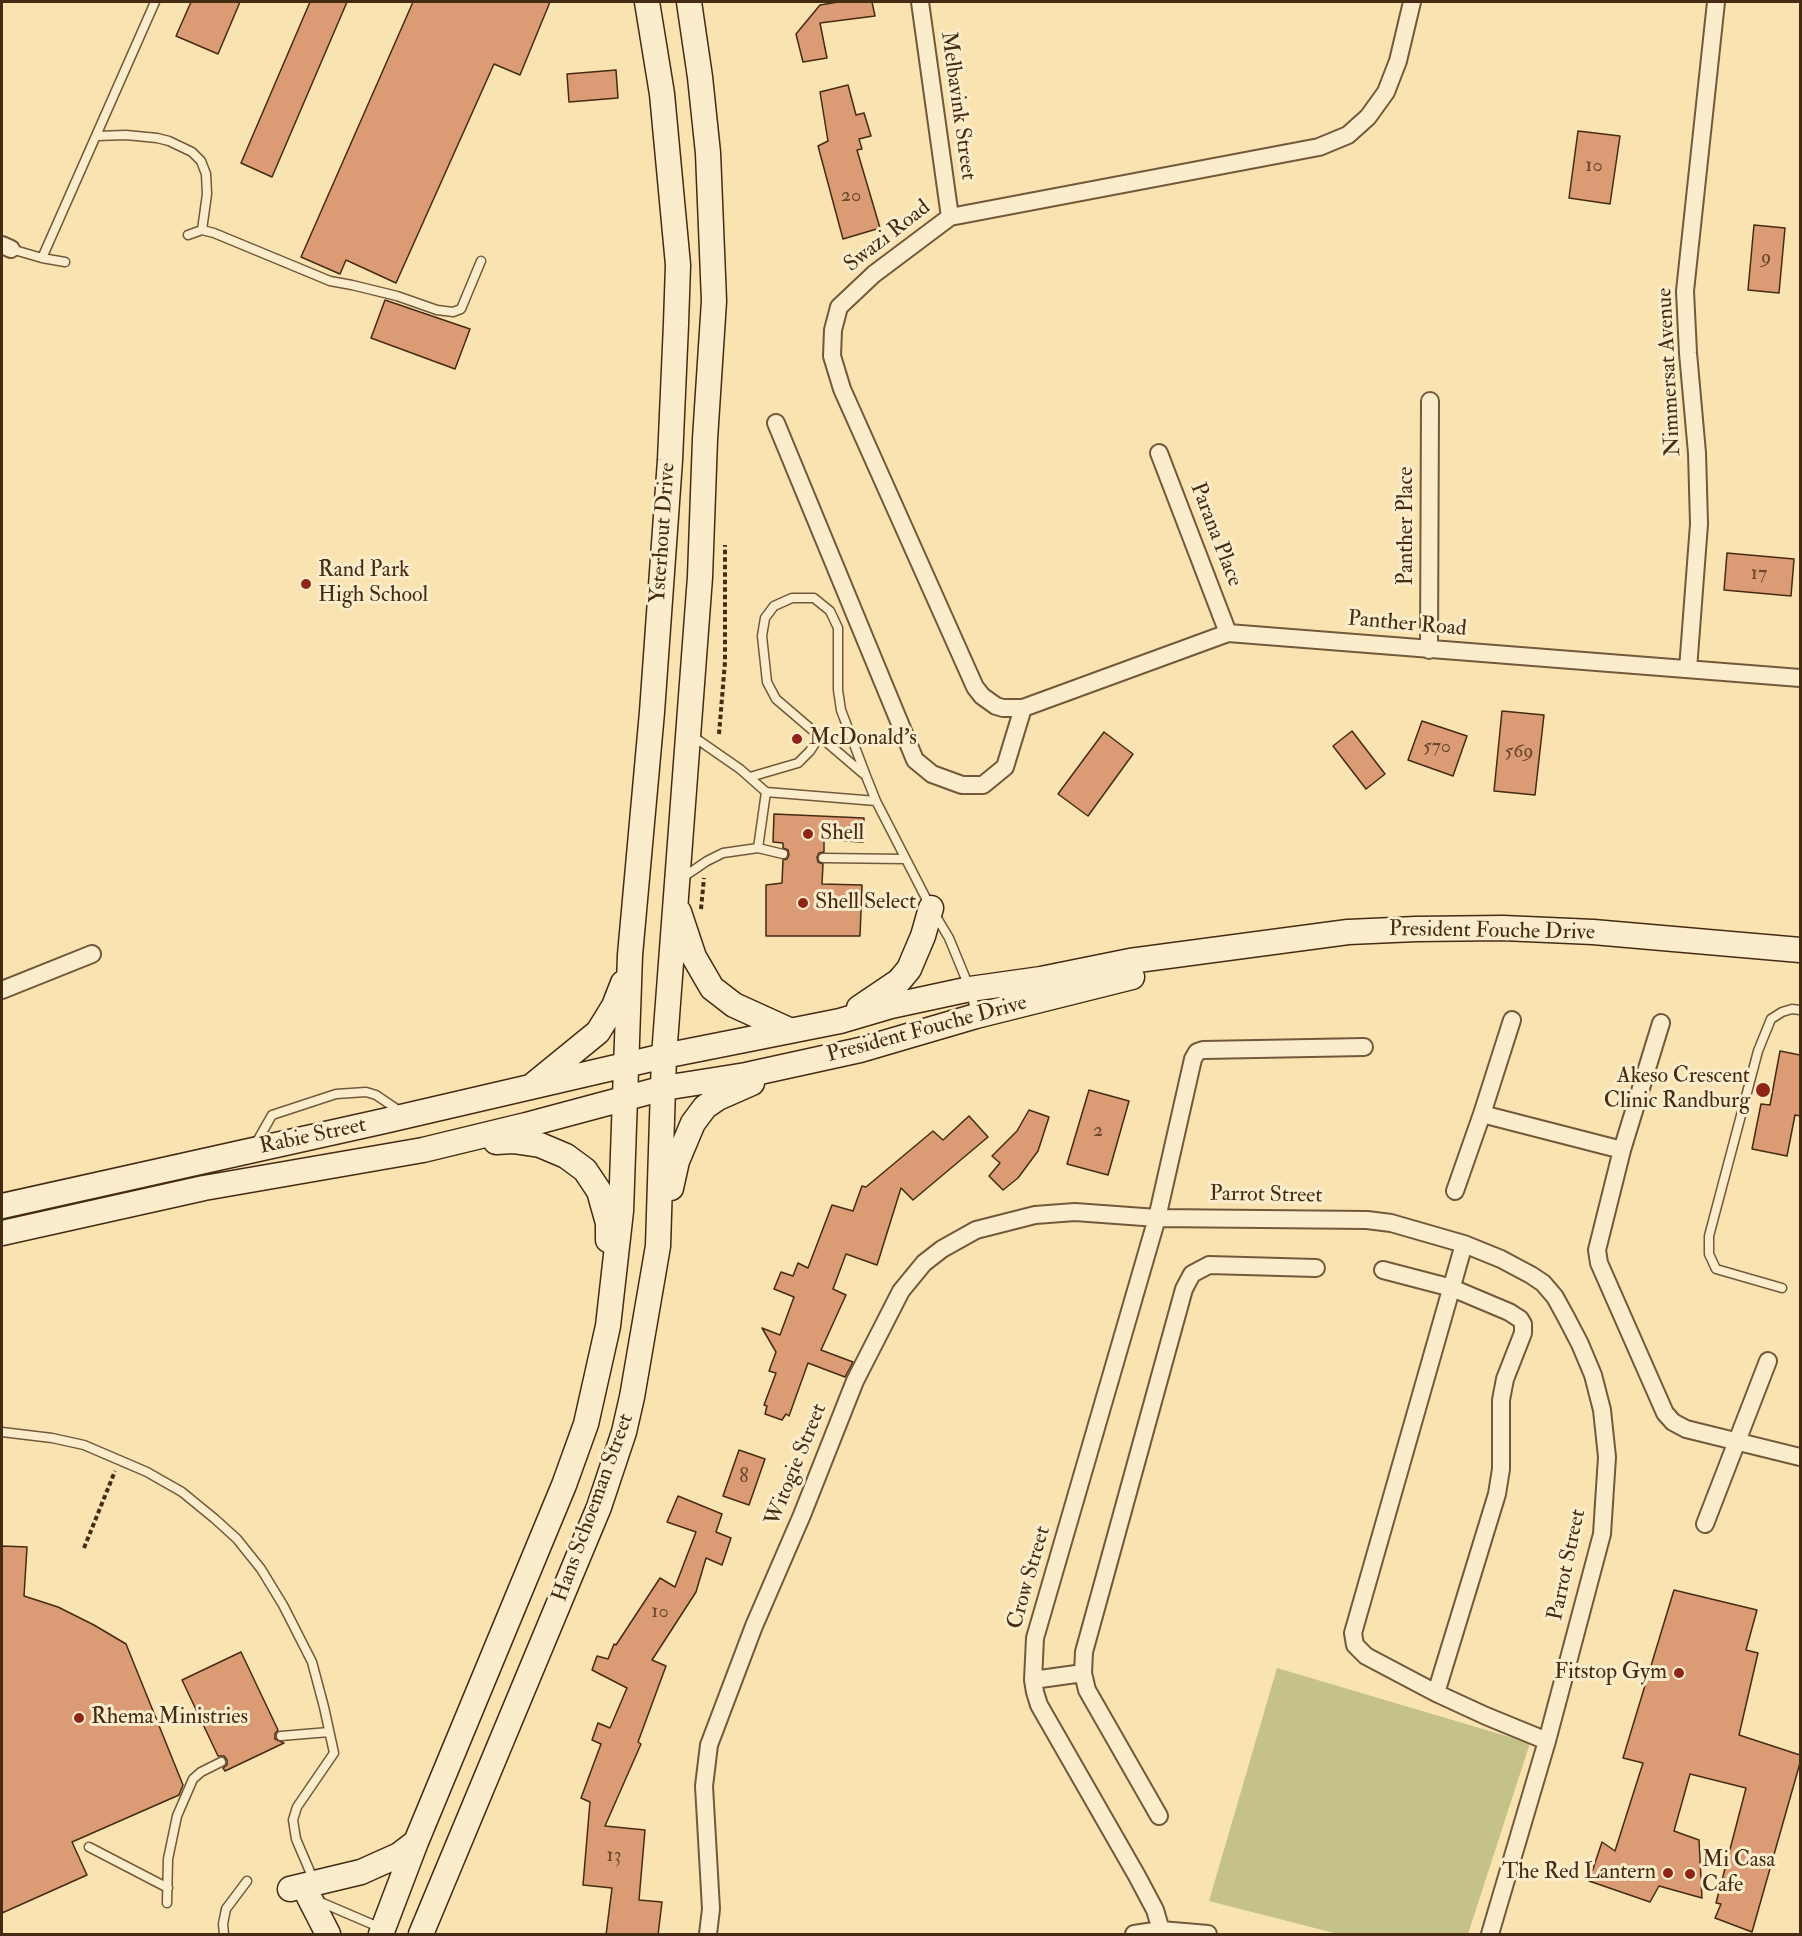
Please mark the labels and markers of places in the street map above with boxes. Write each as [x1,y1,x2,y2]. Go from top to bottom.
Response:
place label: Rand Park High School [318,558,428,610]
marker: Rand Park High School [299,577,313,591]
place label: McDonald's [809,726,917,752]
marker: McDonald's [790,732,804,746]
place label: Shell [820,821,864,847]
marker: Shell [801,827,815,841]
place label: Shell Select [815,890,916,916]
marker: Shell Select [796,896,810,910]
place label: Akeso Crescent Clinic Randburg [1604,1064,1750,1116]
marker: Akeso Crescent Clinic Randburg [1754,1081,1772,1099]
place label: Fitstop Gym [1554,1660,1667,1686]
marker: Fitstop Gym [1672,1666,1686,1680]
place label: Rhema Ministries [91,1705,248,1731]
marker: Rhema Ministries [72,1711,86,1725]
place label: Mi Casa Cafe [1702,1848,1775,1900]
place label: The Red Lantern [1502,1860,1656,1886]
marker: The Red Lantern [1661,1866,1675,1880]
marker: Mi Casa Cafe [1683,1867,1697,1881]

